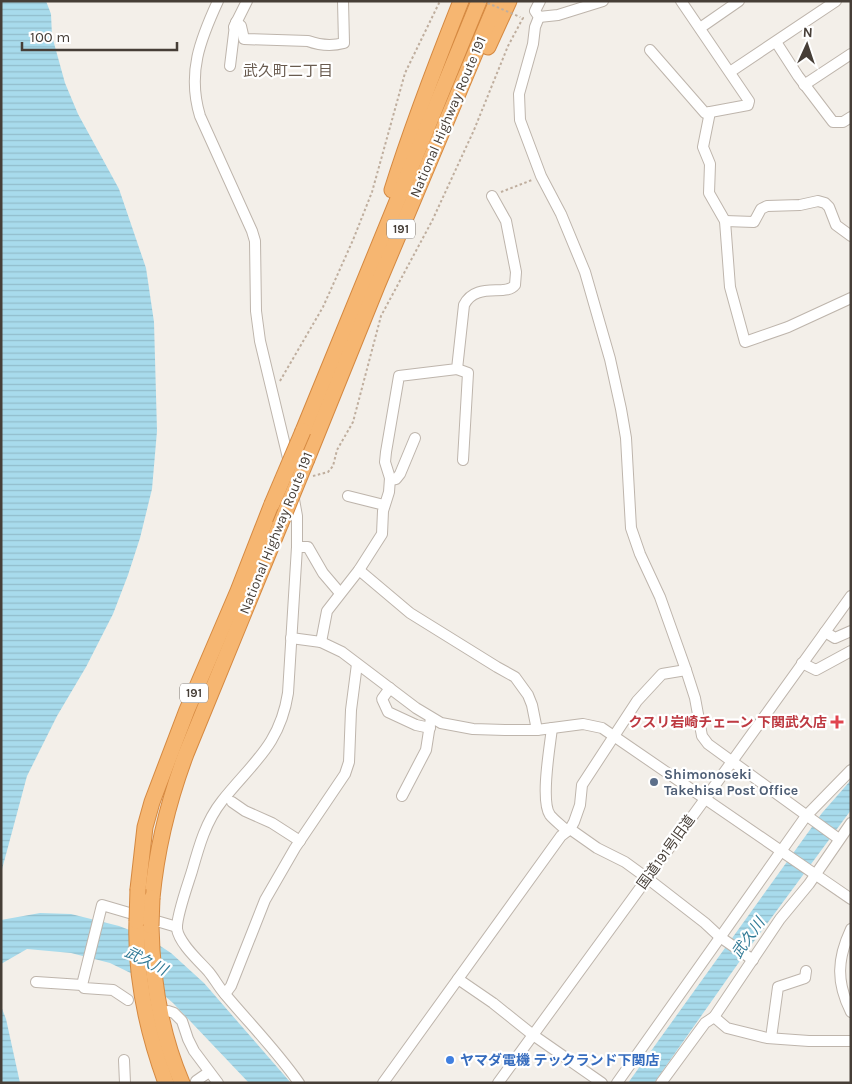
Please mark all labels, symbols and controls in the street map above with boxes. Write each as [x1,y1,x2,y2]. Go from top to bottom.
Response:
scale bar [22,20,178,52]
north arrow [782,20,832,70]
text: N [802,24,813,41]
text: 100 m [30,28,70,46]
street label: National Highway Route 191 [406,34,490,200]
district label: 武久町二丁目 [243,62,333,80]
road number: 191 [387,220,415,238]
street label: National Highway Route 191 [236,450,316,616]
road number: 191 [180,684,208,702]
place label: クスリ岩崎チェーン 下関武久店 [629,714,827,731]
marker: クスリ岩崎チェーン 下関武久店 [831,716,843,728]
place label: Shimonoseki Takehisa Post Office [664,766,798,799]
marker: Shimonoseki Takehisa Post Office [648,776,660,788]
street label: 国道191号旧道 [633,812,699,892]
water label: 武久川 [728,913,769,962]
water label: 武久川 [122,943,172,980]
place label: ヤマダ電機 テックランド下関店 [460,1052,660,1069]
marker: ヤマダ電機 テックランド下関店 [444,1054,456,1066]

